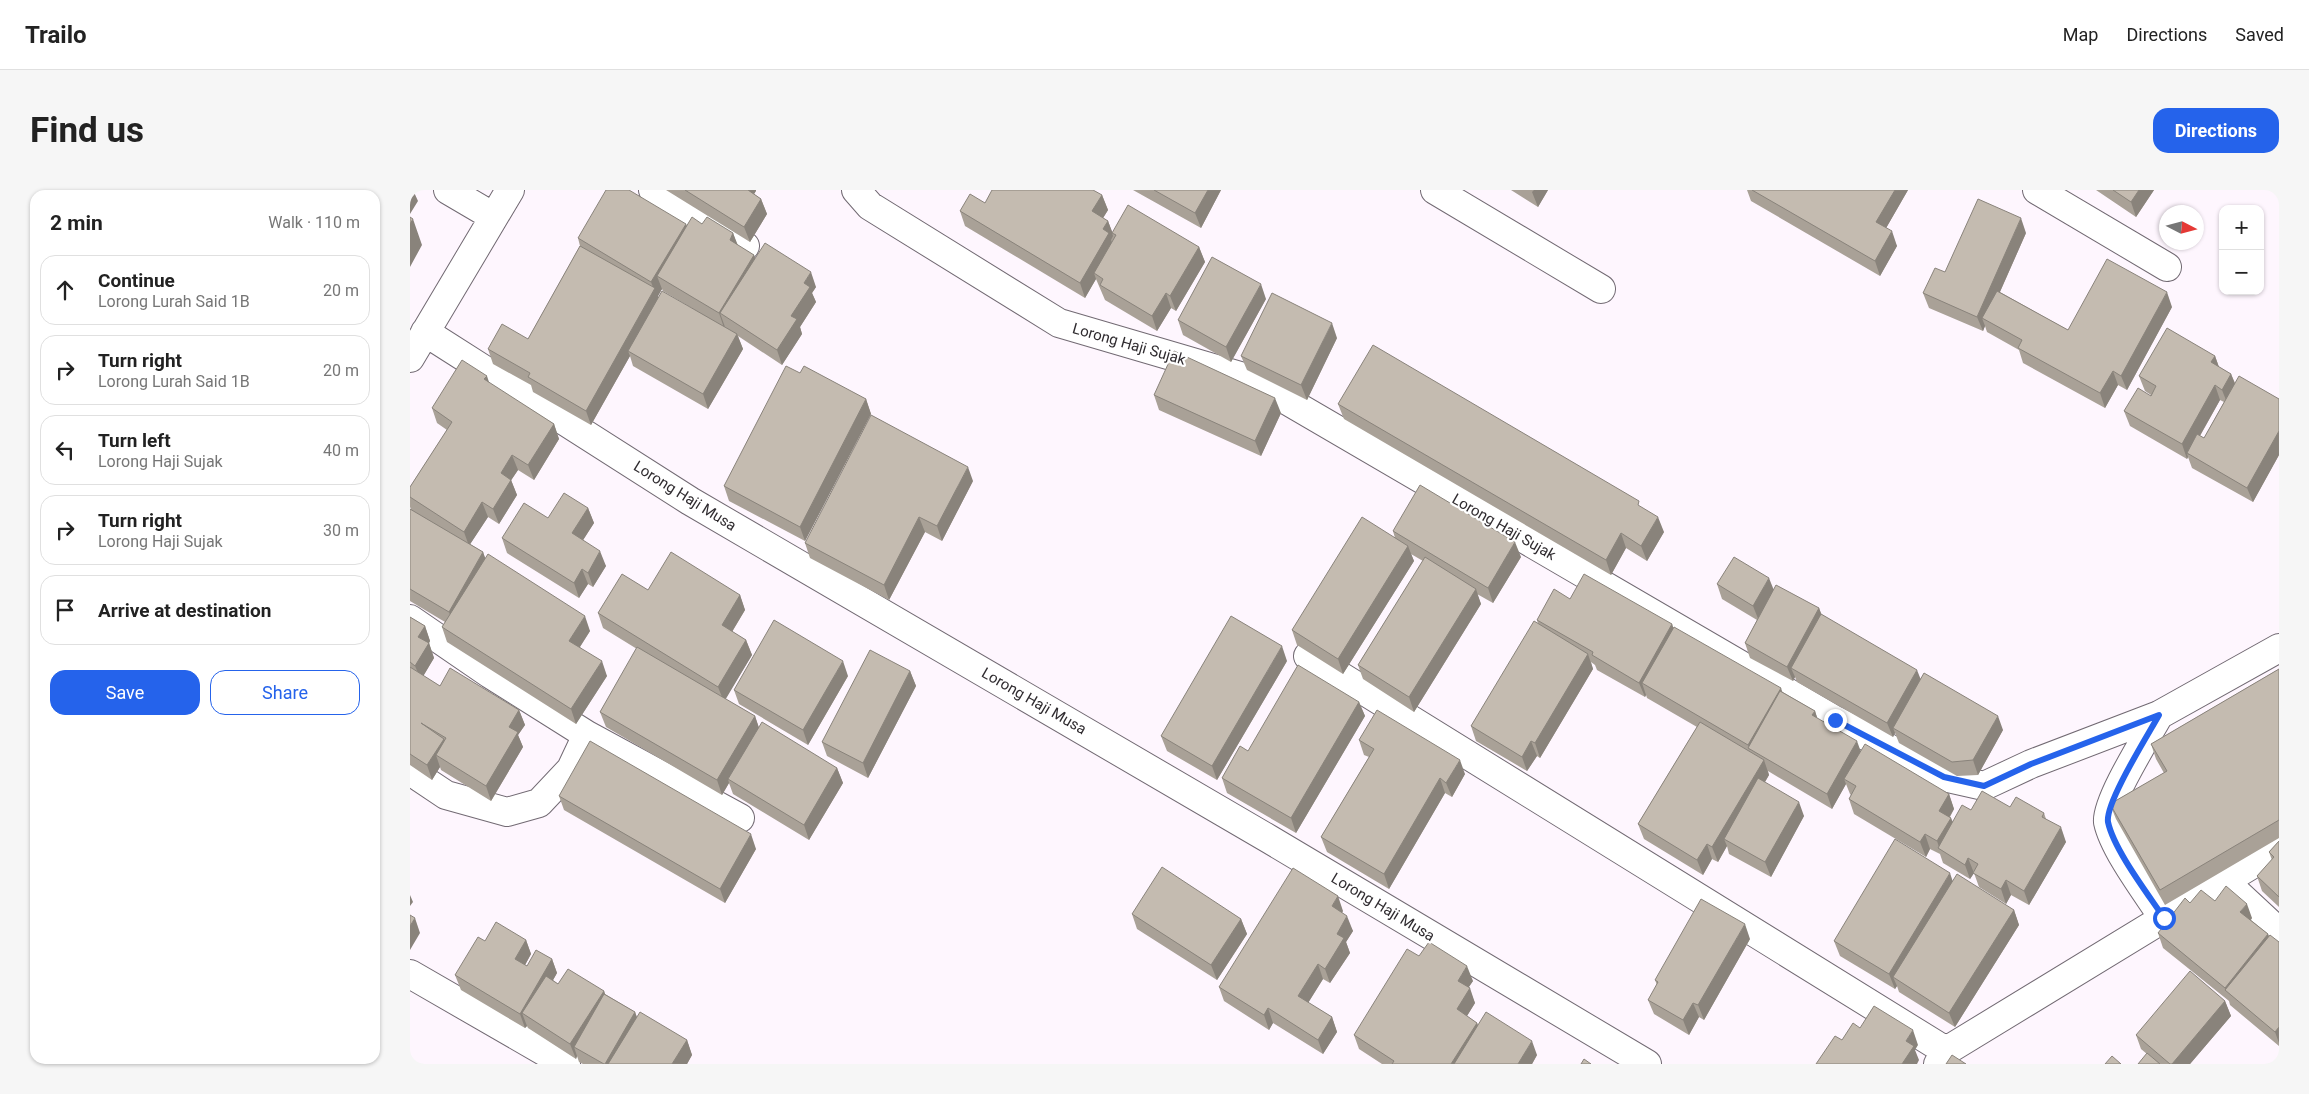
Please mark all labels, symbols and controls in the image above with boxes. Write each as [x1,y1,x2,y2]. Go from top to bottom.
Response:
text: Trailo [25,21,87,49]
text: Map [2063,24,2098,45]
text: Directions [2126,24,2207,45]
text: Saved [2235,24,2284,45]
button: Directions [2153,108,2279,153]
text: Find us [30,110,144,151]
north arrow [2159,205,2204,250]
map controls [2219,205,2264,295]
button: + [2219,205,2264,250]
text: 2 min [50,211,103,235]
text: Walk · 110 m [268,213,360,232]
button: − [2219,250,2264,295]
text: Continue [98,269,175,292]
icon: ahead [51,276,79,304]
text: 20 m [323,281,359,300]
text: Lorong Lurah Said 1B [98,292,250,311]
street label: Lorong Haji Sujak [1070,319,1188,369]
text: Turn right [98,349,182,372]
icon: right [51,356,79,384]
text: 20 m [323,361,359,380]
text: Lorong Lurah Said 1B [98,372,250,391]
text: Turn left [98,429,171,452]
icon: left [51,436,79,464]
text: 40 m [323,441,359,460]
text: Lorong Haji Sujak [98,452,223,471]
street label: Lorong Haji Musa [630,457,740,535]
street label: Lorong Haji Sujak [1449,490,1559,564]
text: Turn right [98,509,182,532]
icon: right [51,516,79,544]
text: 30 m [323,521,359,540]
text: Lorong Haji Sujak [98,532,223,551]
icon: arrive [51,596,79,624]
text: Arrive at destination [98,599,271,622]
street label: Lorong Haji Musa [979,664,1089,738]
button: Save [50,670,200,715]
button: Share [210,670,360,715]
route end [1824,709,1847,732]
street label: Lorong Haji Musa [1328,869,1438,945]
route start [2153,907,2176,930]

